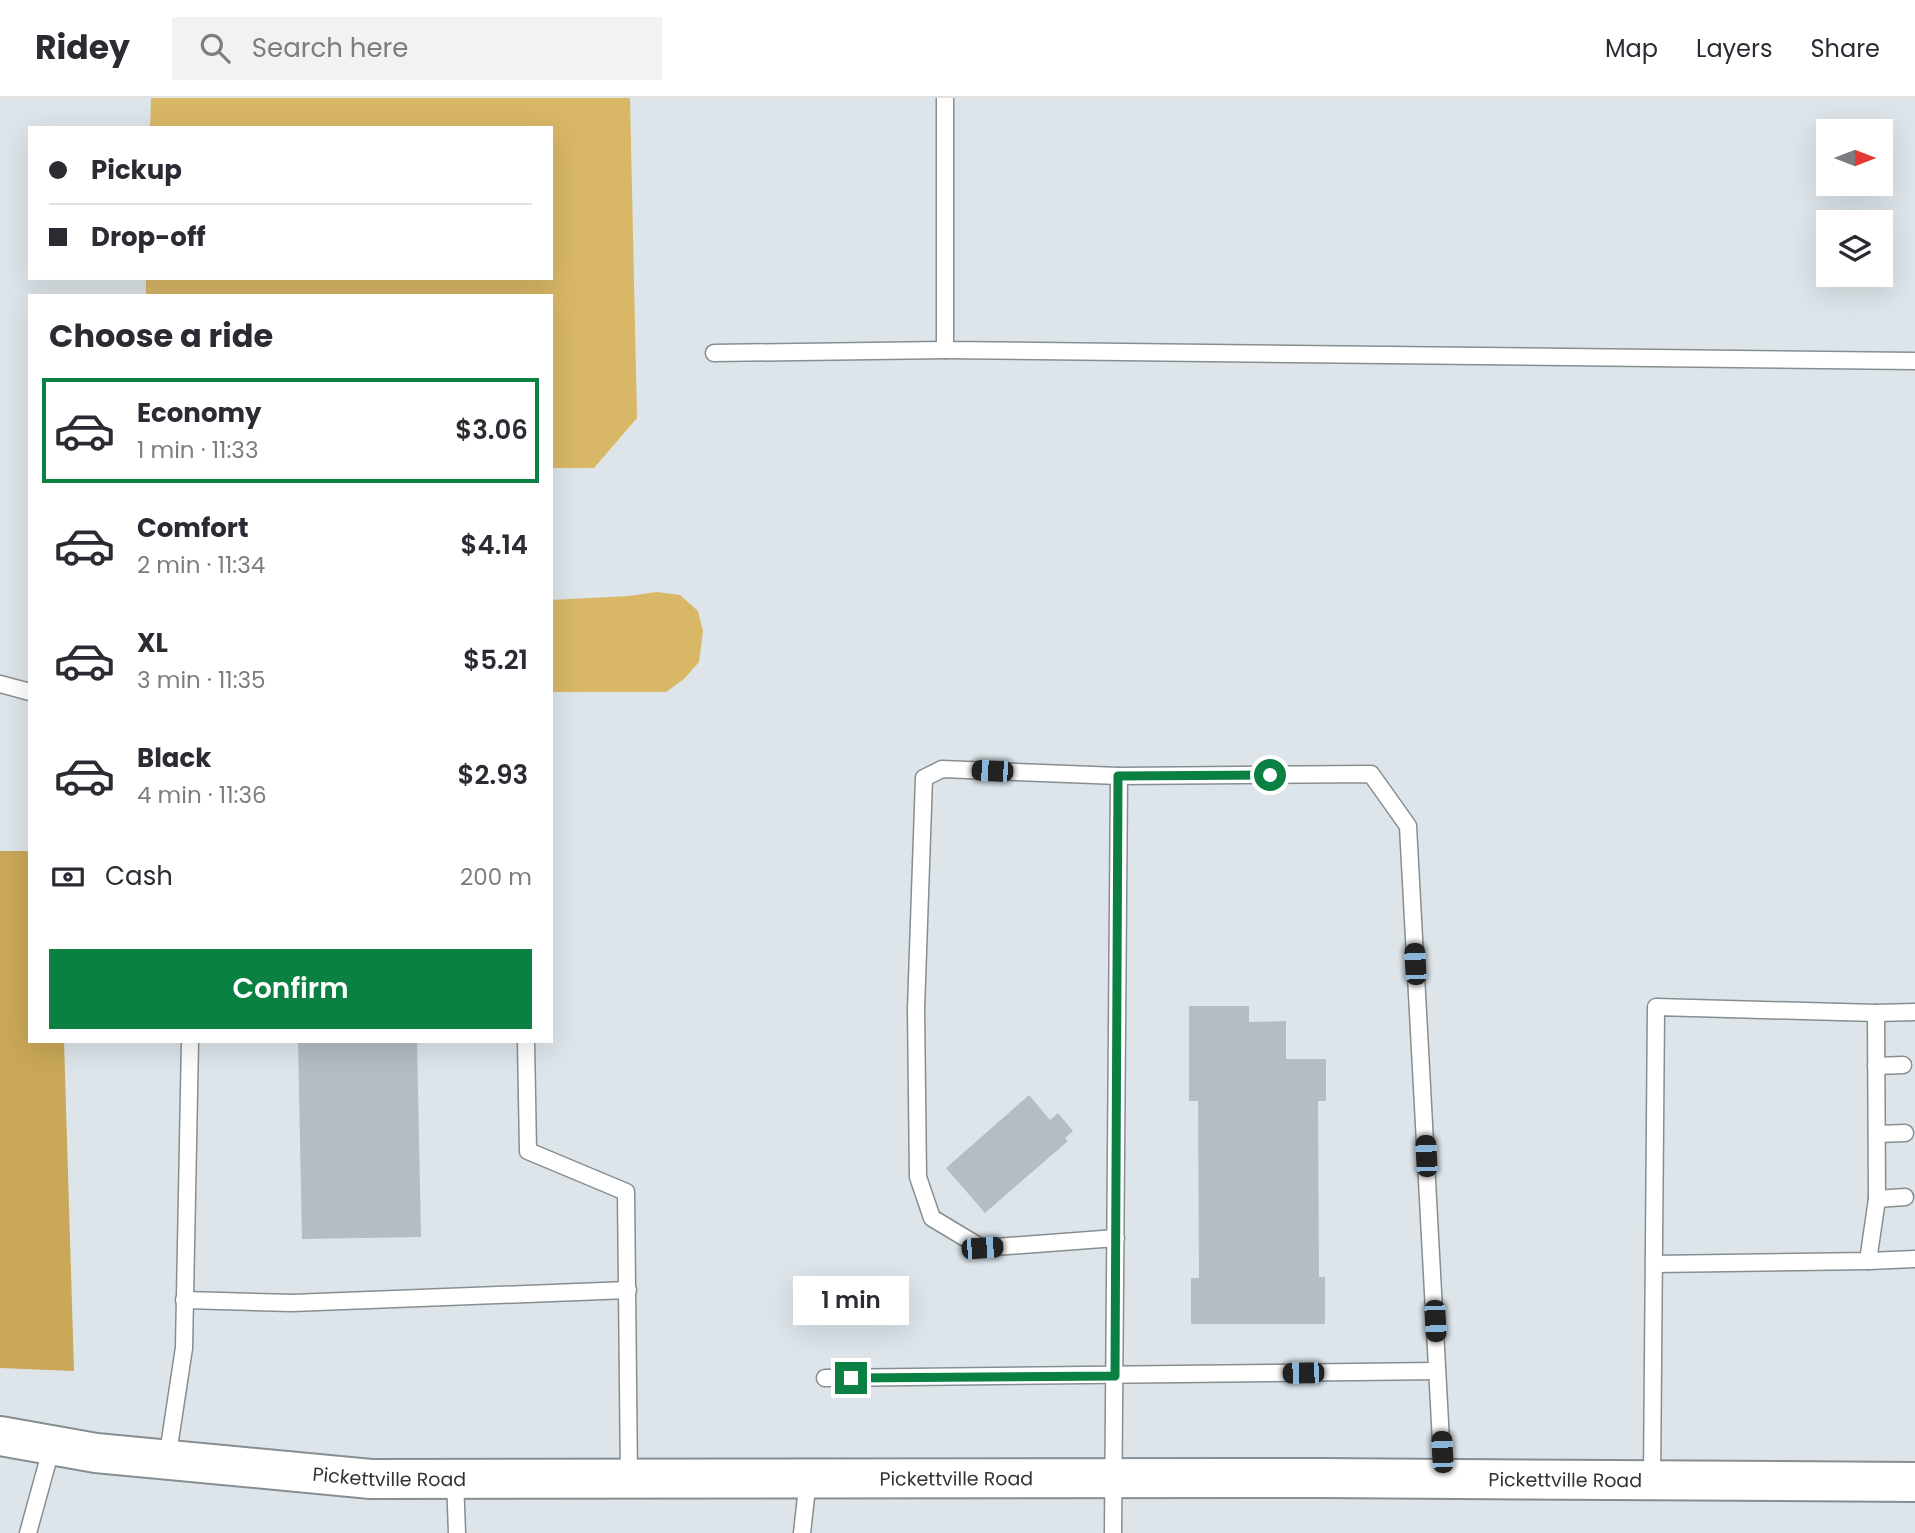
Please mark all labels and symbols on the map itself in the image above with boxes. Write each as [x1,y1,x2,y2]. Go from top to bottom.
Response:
north arrow [1816,119,1894,196]
route start [1254,759,1286,791]
car [971,760,1014,782]
car [1404,942,1427,986]
car [1415,1134,1438,1178]
car [961,1236,1004,1260]
callout: 1 min [793,1276,909,1326]
car [1424,1299,1447,1343]
route end [835,1362,867,1394]
car [1282,1362,1325,1384]
car [1431,1430,1454,1474]
street label: Pickettville Road [311,1460,466,1493]
street label: Pickettville Road [879,1465,1033,1492]
street label: Pickettville Road [1488,1466,1642,1494]

